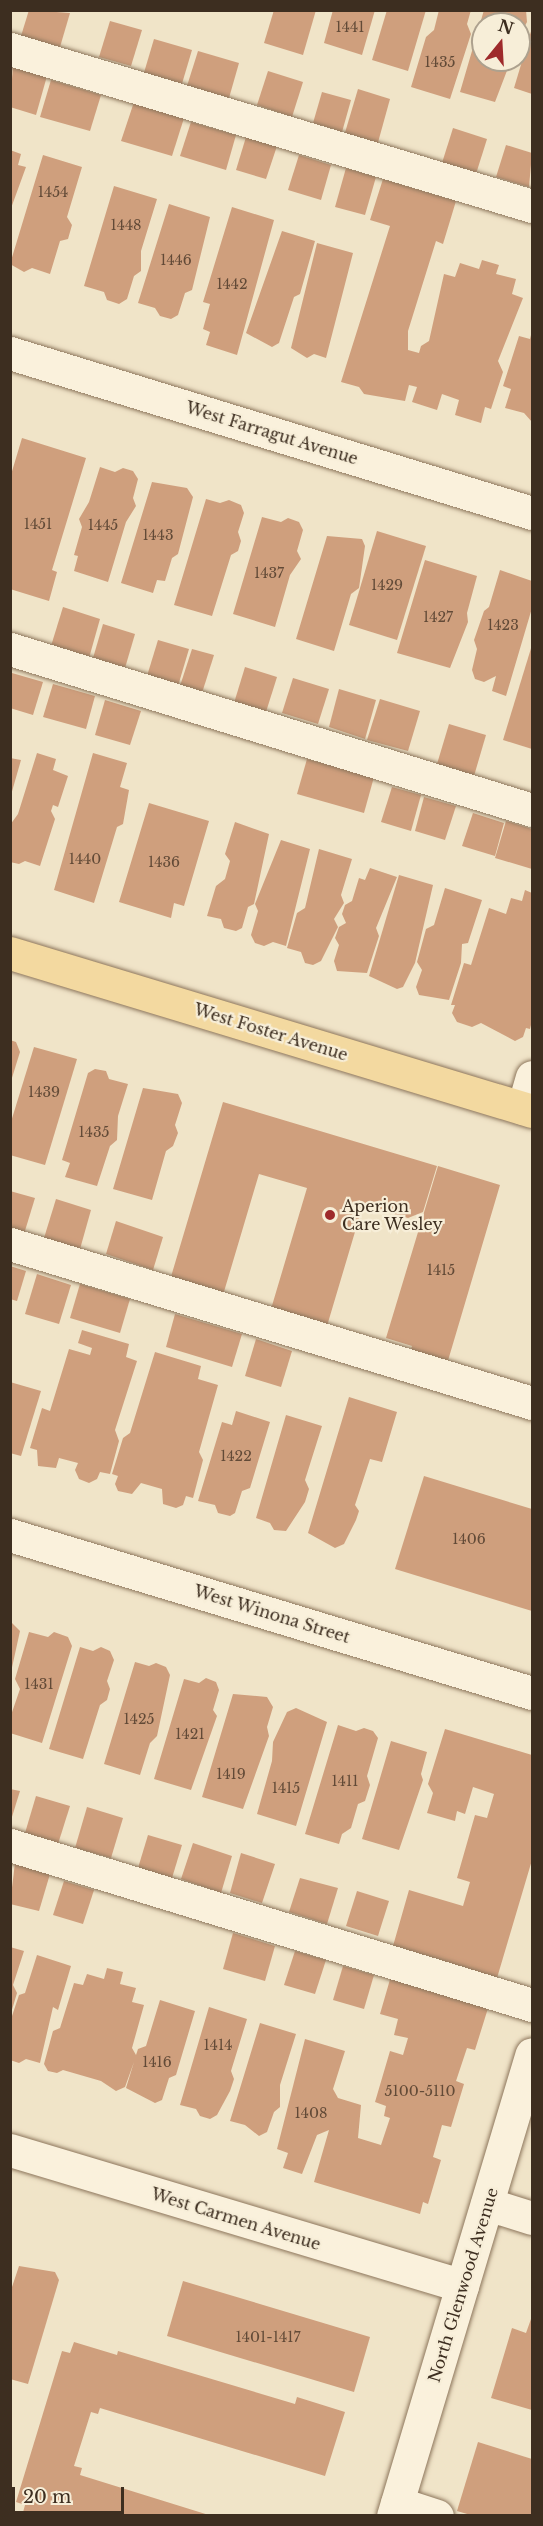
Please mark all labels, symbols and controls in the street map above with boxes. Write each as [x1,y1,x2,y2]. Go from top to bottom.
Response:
north arrow [471,12,531,72]
text: N [496,15,516,39]
house number: 1441 [336,19,364,35]
house number: 1435 [424,54,456,70]
house number: 1454 [38,184,68,200]
house number: 1448 [110,217,142,233]
house number: 1446 [160,252,192,268]
house number: 1442 [216,276,248,292]
street label: West Farragut Avenue [183,398,361,468]
house number: 1451 [24,516,52,532]
house number: 1445 [88,517,118,533]
house number: 1443 [142,527,174,543]
house number: 1437 [254,565,284,581]
house number: 1429 [371,577,403,593]
house number: 1427 [423,609,453,625]
house number: 1423 [487,617,519,633]
house number: 1440 [69,851,101,867]
house number: 1436 [148,854,180,870]
street label: West Foster Avenue [191,999,351,1065]
house number: 1439 [28,1084,60,1100]
house number: 1435 [78,1124,110,1140]
place label: Aperion Care Wesley [342,1196,443,1234]
marker: Aperion Care Wesley [323,1208,337,1222]
house number: 1415 [427,1262,455,1278]
house number: 1422 [220,1448,252,1464]
house number: 1406 [452,1531,486,1547]
street label: West Winona Street [191,1581,353,1647]
house number: 1431 [24,1676,54,1692]
house number: 1425 [123,1711,155,1727]
house number: 1421 [175,1726,205,1742]
house number: 1419 [216,1766,246,1782]
house number: 1411 [332,1773,358,1789]
house number: 1415 [272,1780,300,1796]
house number: 1414 [204,2037,232,2053]
house number: 1416 [142,2054,172,2070]
house number: 5100-5110 [384,2083,456,2099]
house number: 1408 [295,2105,327,2121]
street label: West Carmen Avenue [149,2184,323,2254]
street label: North Glenwood Avenue [424,2185,502,2385]
house number: 1401-1417 [236,2329,300,2345]
scale bar [15,2475,128,2513]
text: 20 m [23,2486,71,2508]

